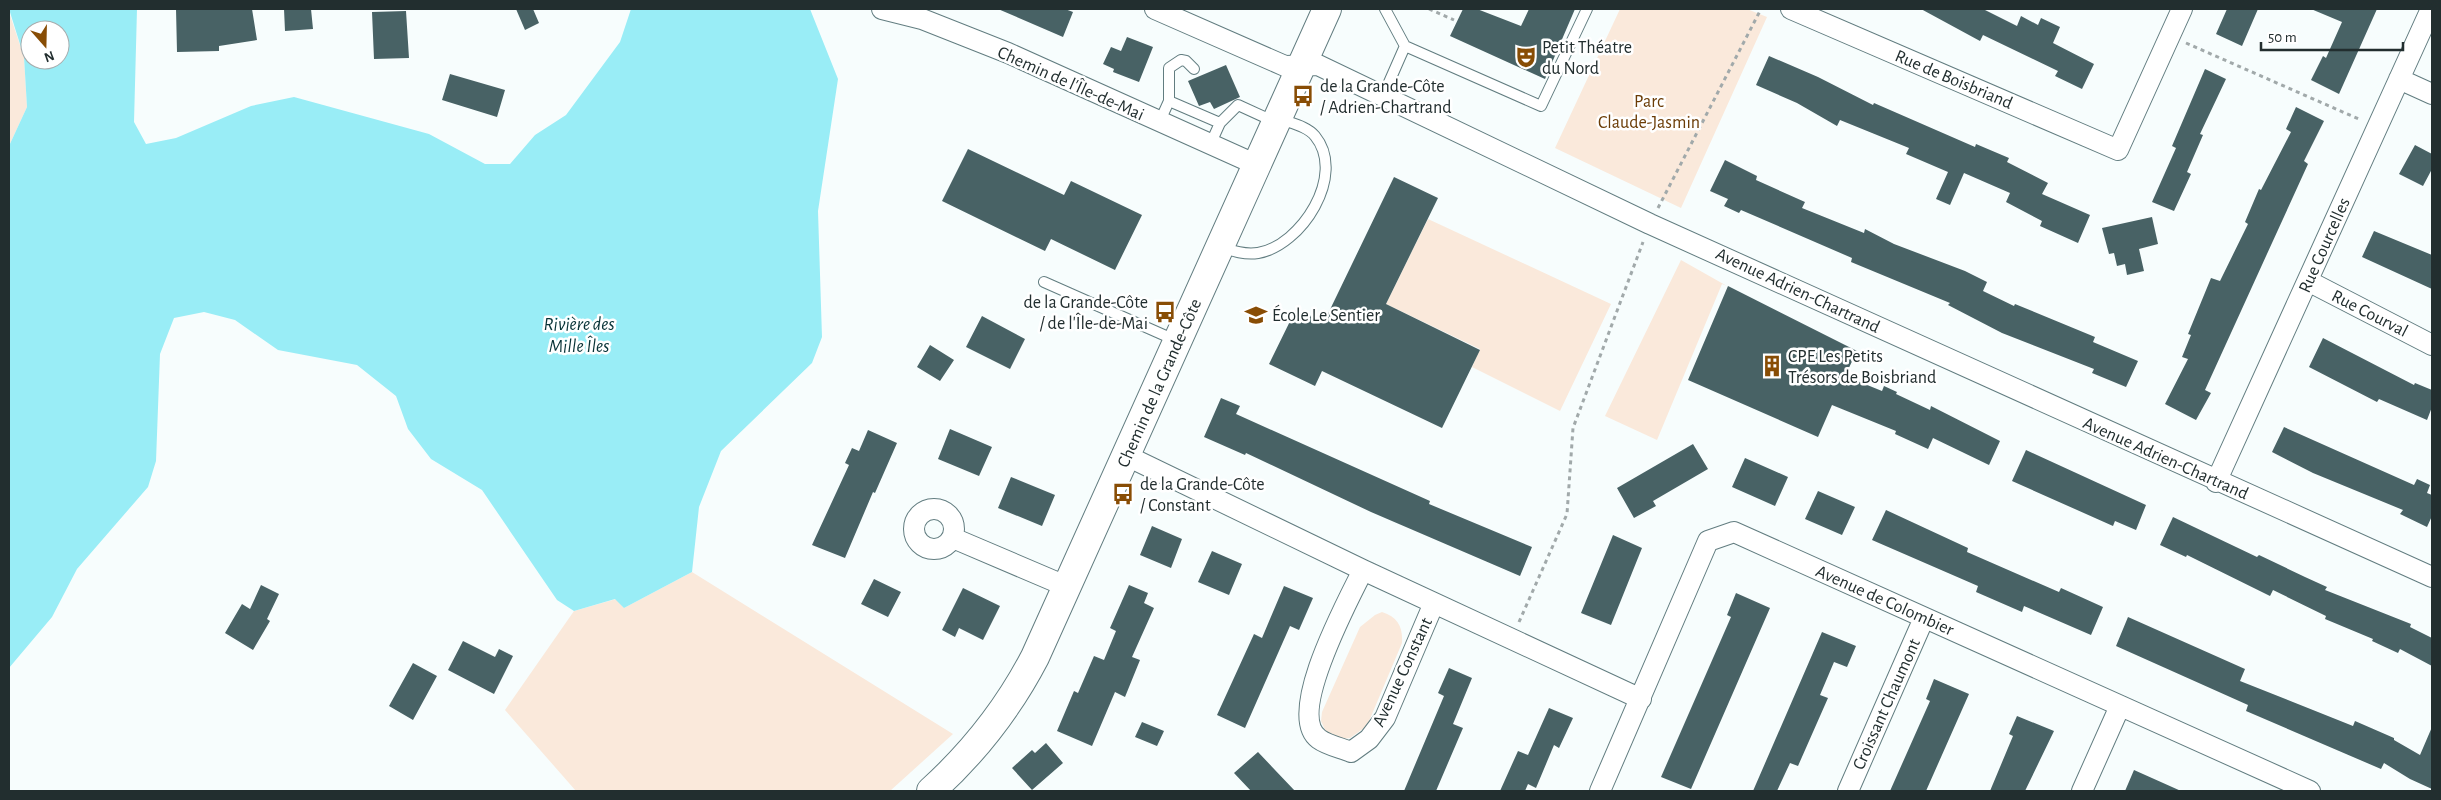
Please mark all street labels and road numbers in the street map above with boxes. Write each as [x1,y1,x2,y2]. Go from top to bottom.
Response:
street label: Chemin de l'Île-de-Mai [995,41,1148,124]
street label: Rue de Boisbriand [1892,47,2015,113]
street label: Rue Courcelles [2296,195,2354,296]
street label: Avenue Adrien-Chartrand [1713,245,1882,337]
street label: Rue Courval [2328,287,2411,341]
street label: Chemin de la Grande-Côte [1115,296,1205,470]
street label: Avenue Adrien-Chartrand [2080,414,2251,504]
street label: Avenue de Colombier [1813,562,1957,640]
street label: Avenue Constant [1370,615,1436,730]
street label: Croissant Chaumont [1850,636,1924,773]

